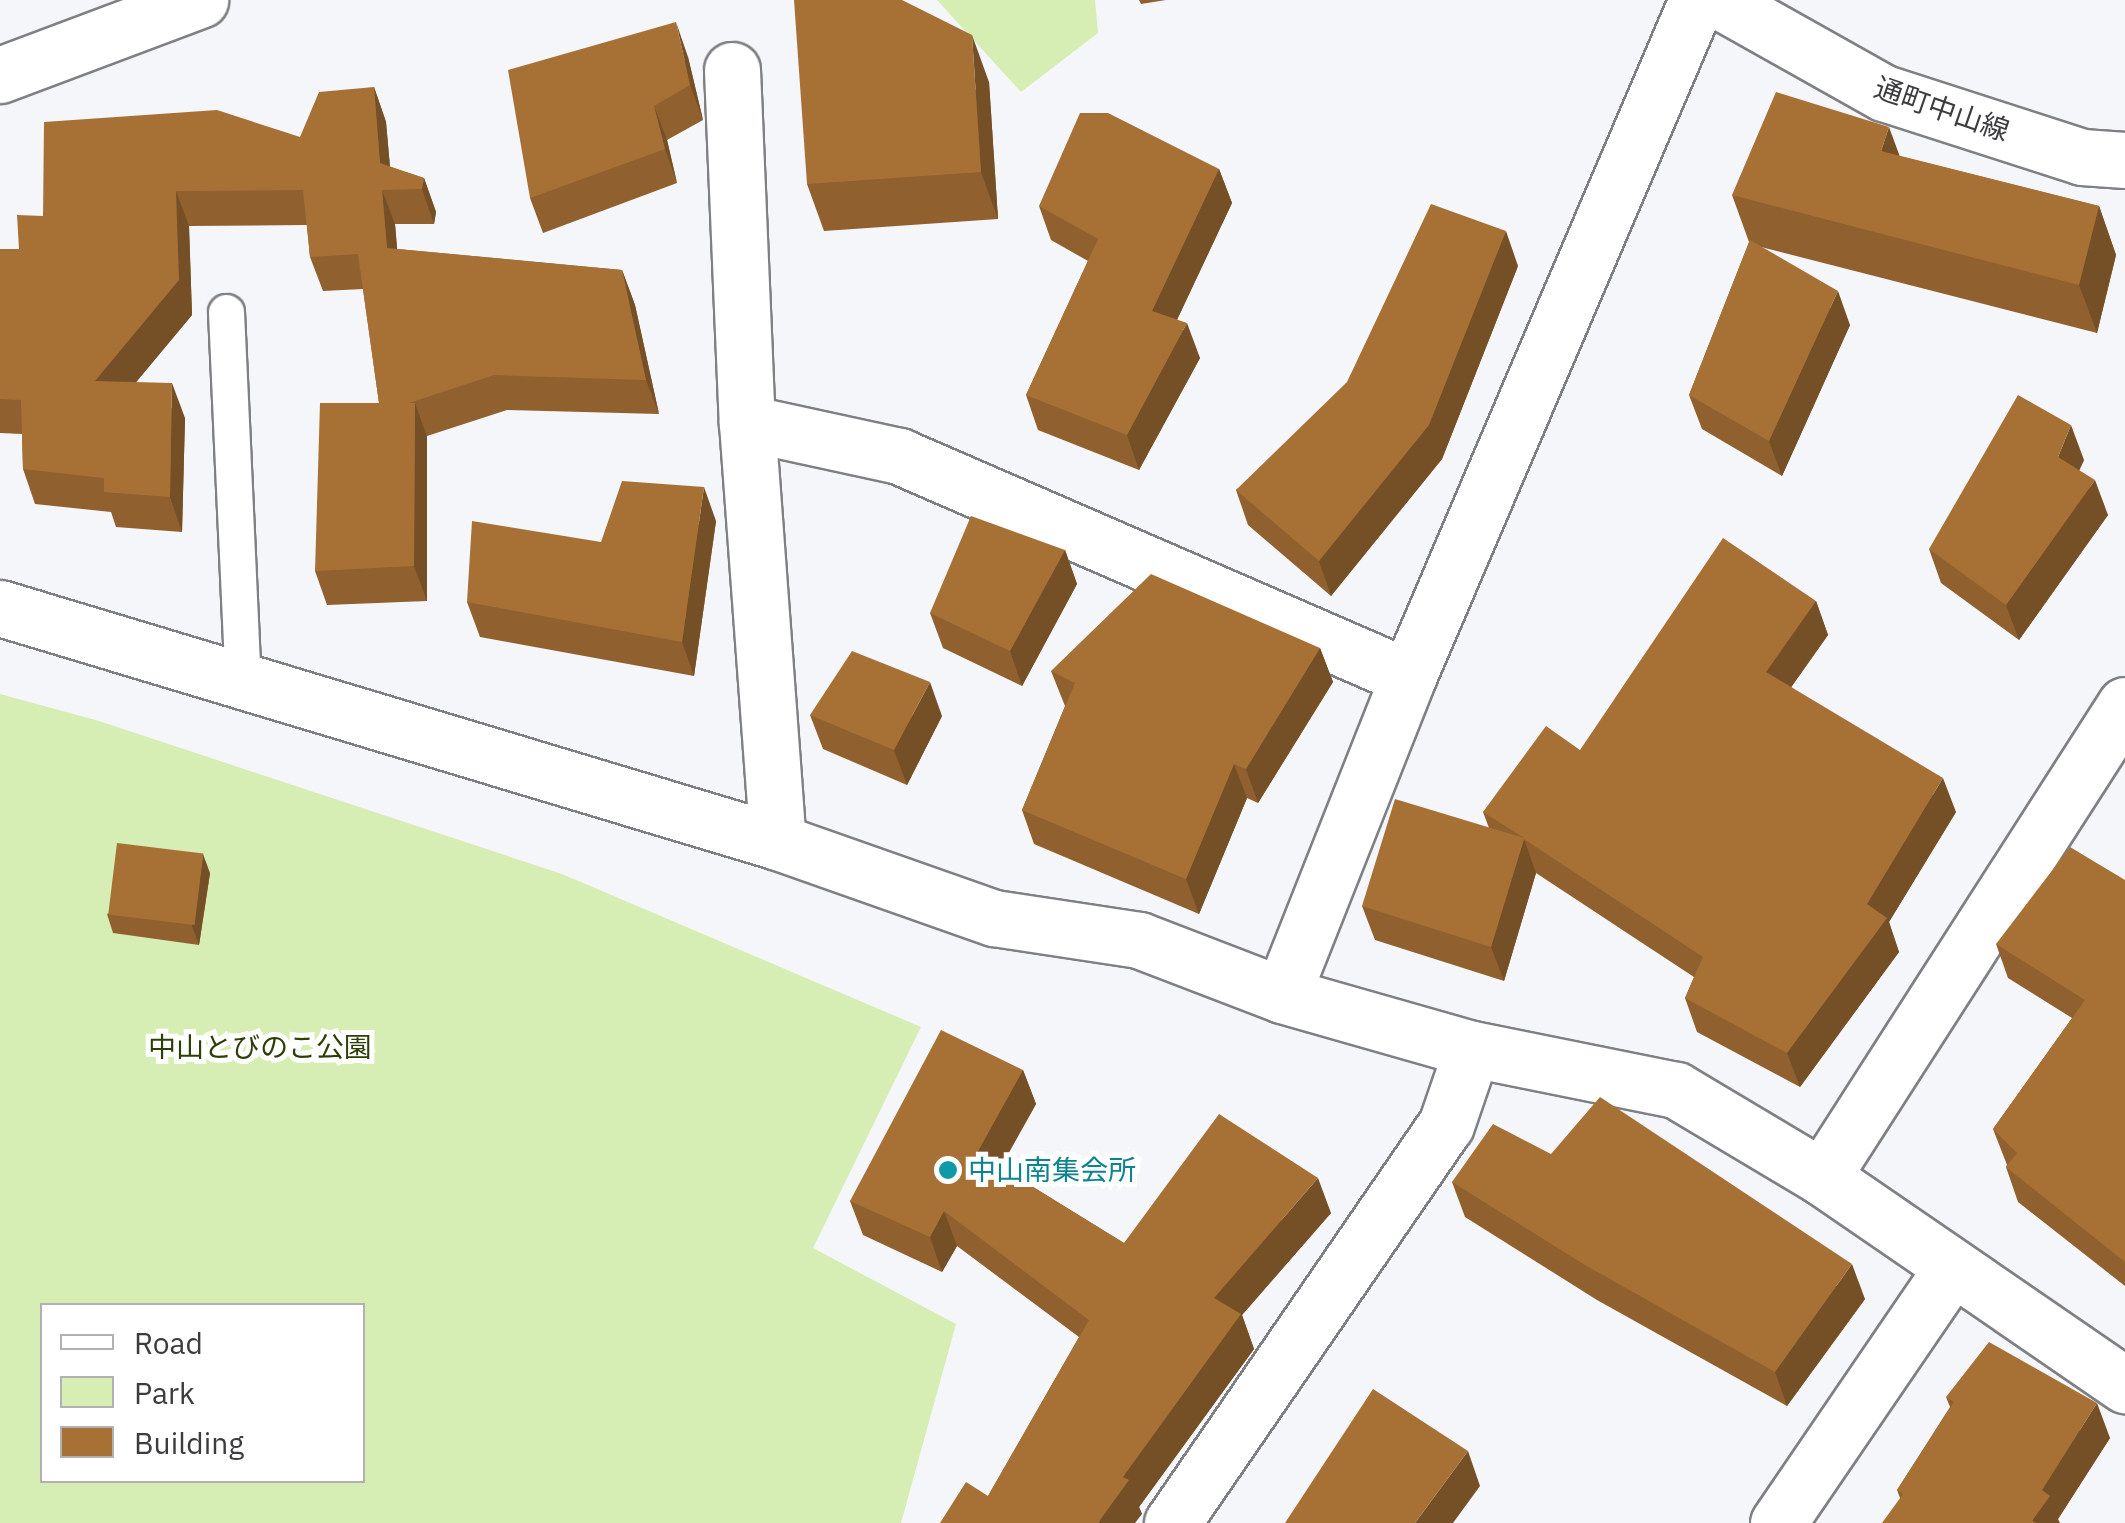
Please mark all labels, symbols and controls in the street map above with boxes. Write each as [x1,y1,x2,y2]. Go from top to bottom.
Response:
street label: 通町中山線 [1870,70,2014,148]
park label: 中山とびのこ公園 [148,1030,372,1064]
place label: 中山南集会所 [968,1153,1136,1187]
marker: 中山南集会所 [937,1159,959,1181]
legend [40,1303,365,1483]
text: Road [134,1323,203,1362]
text: Park [134,1373,195,1412]
text: Building [134,1423,244,1462]

